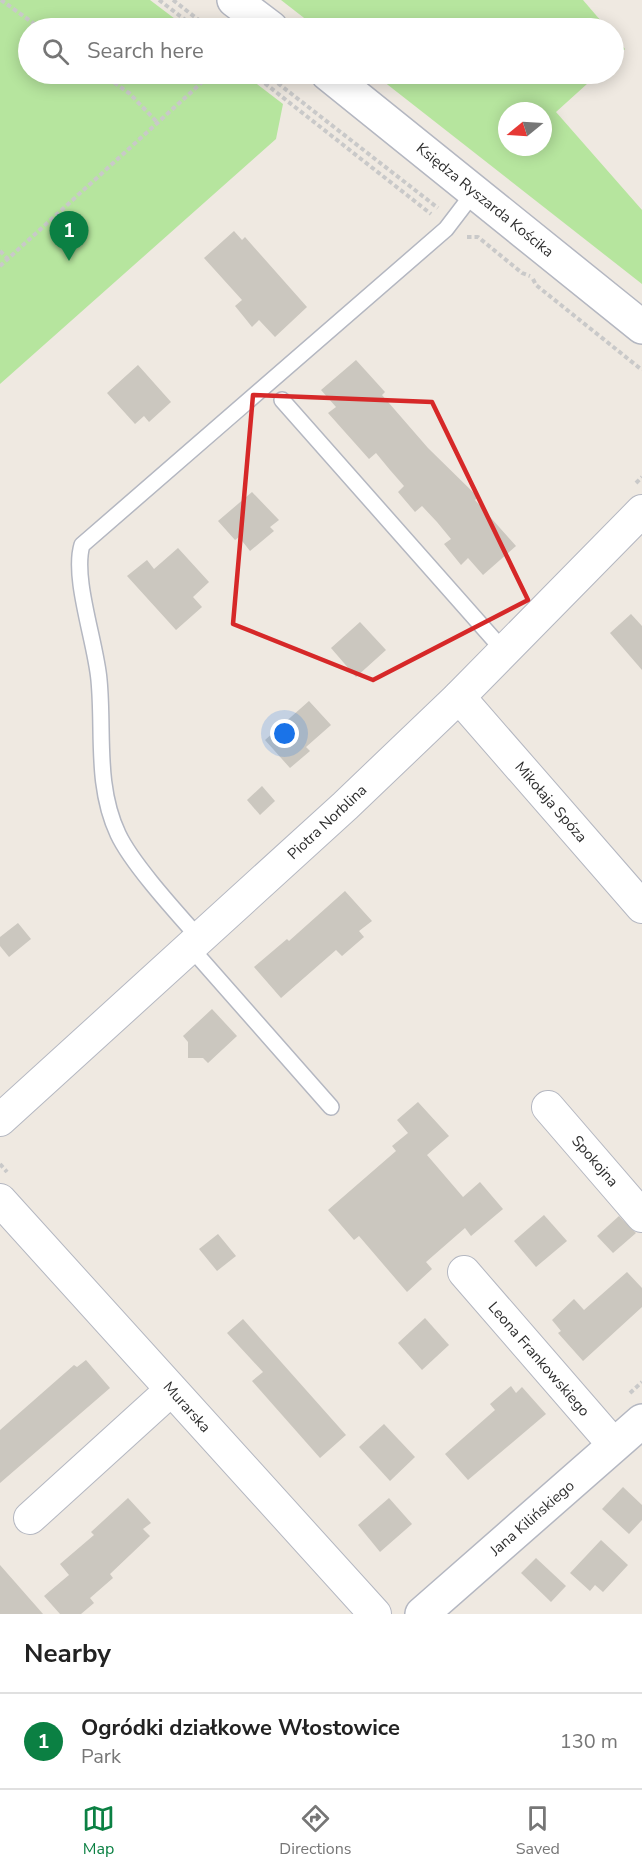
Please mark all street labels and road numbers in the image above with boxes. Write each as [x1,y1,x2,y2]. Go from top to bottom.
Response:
street label: Księdza Ryszarda Kościka [412,138,558,262]
street label: Mikołaja Spóza [510,757,592,847]
street label: Piotra Norblina [283,780,371,864]
street label: Spokojna [567,1131,623,1191]
street label: Leona Frankowskiego [484,1297,594,1421]
street label: Murarska [159,1377,215,1437]
street label: Jana Kilińskiego [485,1476,578,1561]

